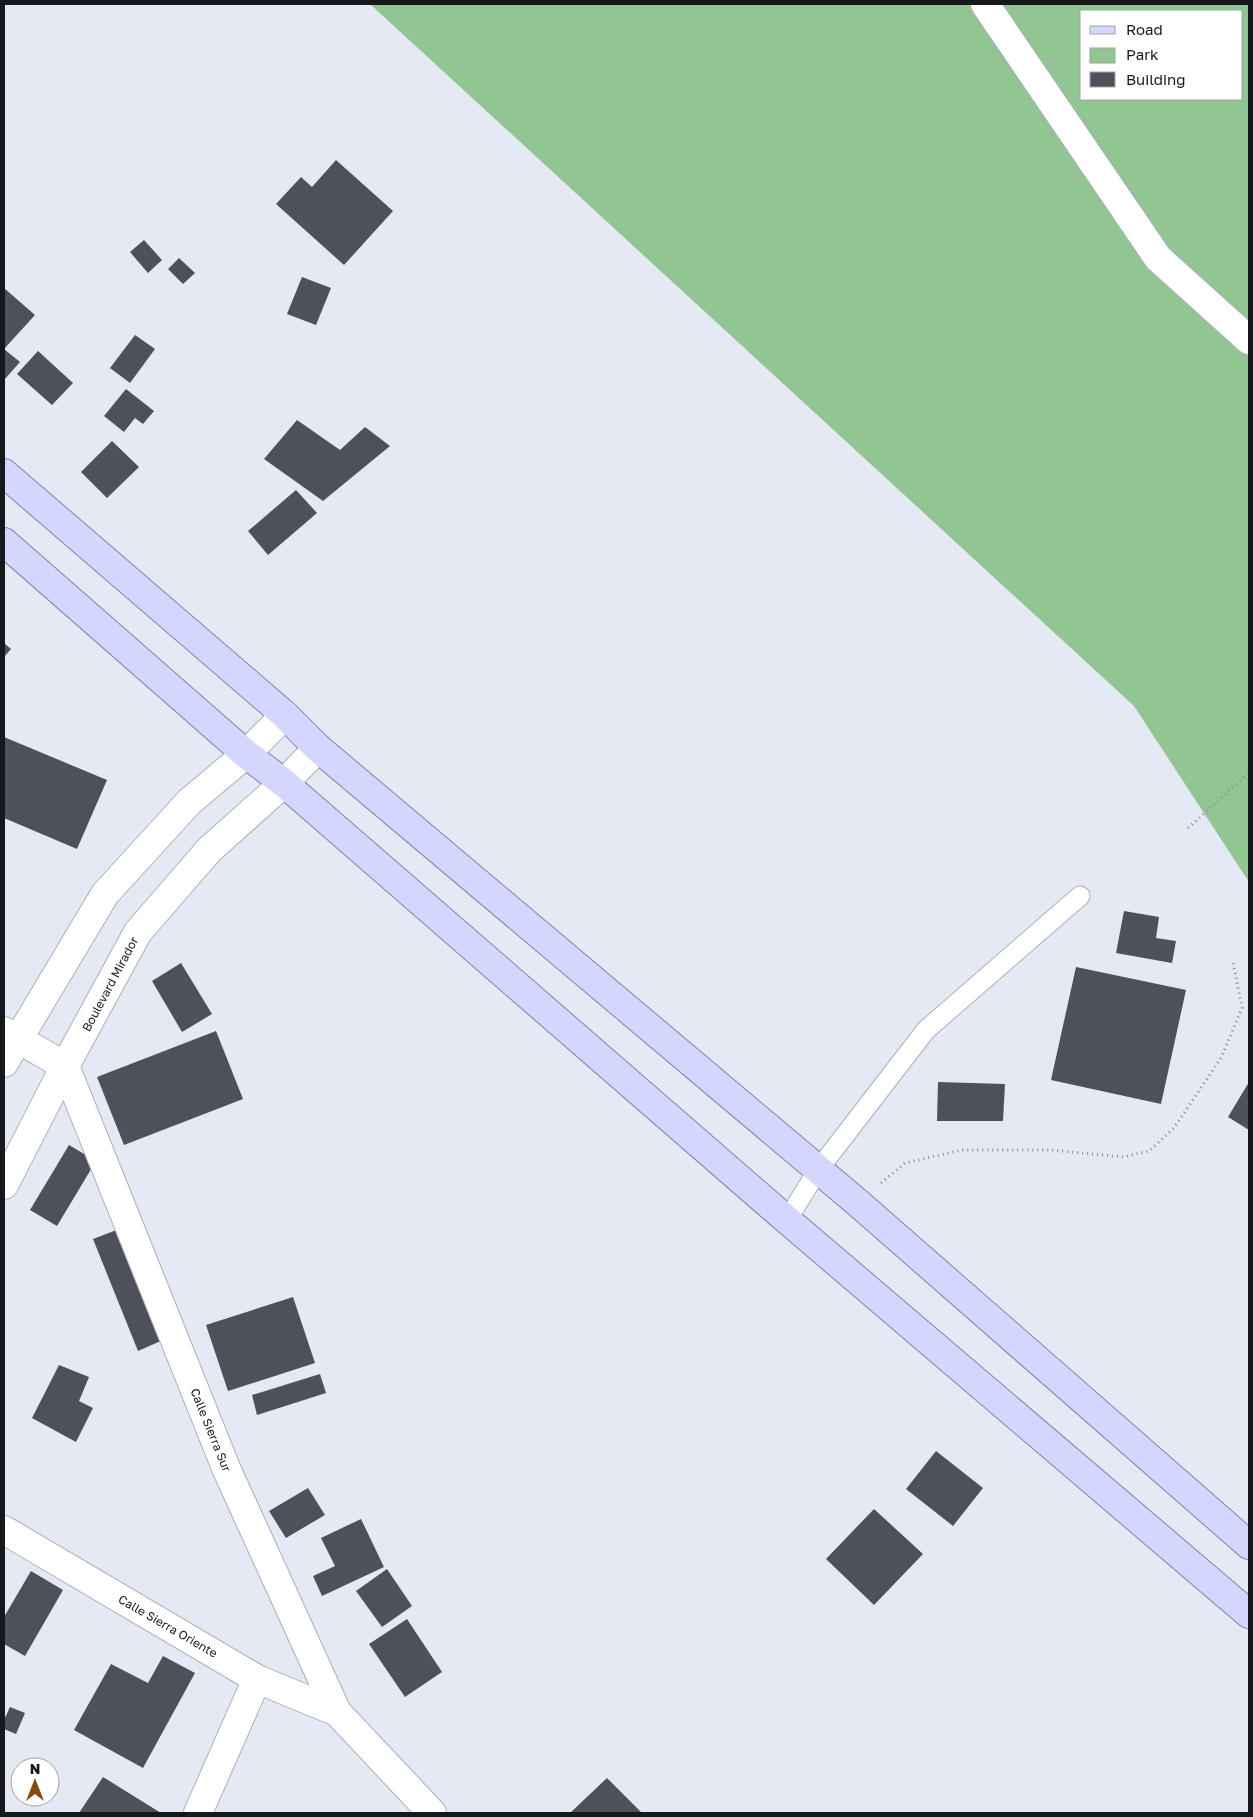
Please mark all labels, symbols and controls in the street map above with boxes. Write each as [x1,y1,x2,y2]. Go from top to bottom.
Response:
legend [1080,10,1243,100]
text: Road [1126,20,1163,38]
text: Park [1126,45,1159,63]
text: Building [1126,70,1186,88]
street label: Boulevard Mirador [79,934,141,1034]
street label: Calle Sierra Sur [187,1386,235,1474]
street label: Calle Sierra Oriente [116,1591,220,1661]
north arrow [10,1757,60,1807]
text: N [30,1760,40,1777]

